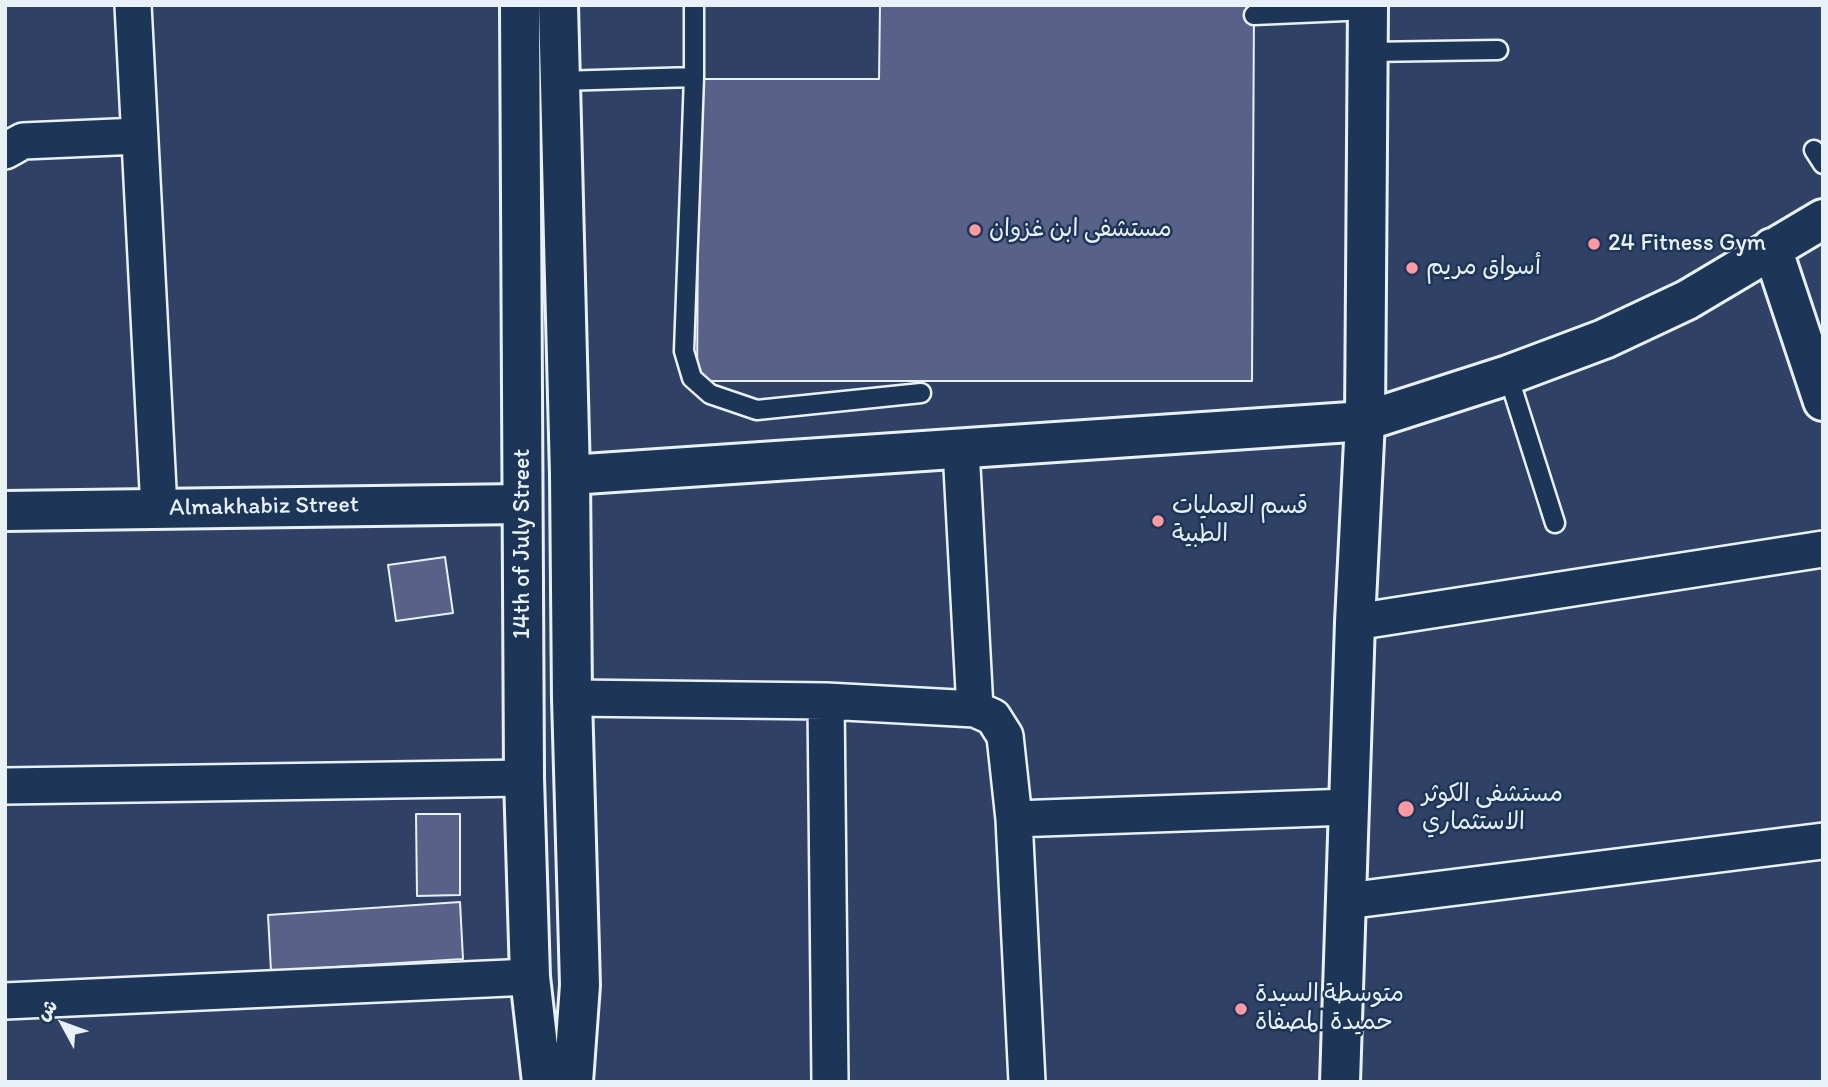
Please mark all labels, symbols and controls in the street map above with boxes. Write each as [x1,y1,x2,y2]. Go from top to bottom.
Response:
place label: مستشفى ابن غزوان [989,216,1172,244]
marker: مستشفى ابن غزوان [967,222,983,238]
place label: 24 Fitness Gym [1608,230,1766,258]
marker: 24 Fitness Gym [1586,236,1602,252]
place label: أسواق مريم [1426,254,1541,282]
marker: أسواق مريم [1404,260,1420,276]
street label: 14th of July Street [509,449,537,639]
street label: Almakhabiz Street [169,491,359,523]
place label: قسم العمليات الطبية [1172,493,1308,549]
marker: قسم العمليات الطبية [1150,513,1166,529]
place label: مستشفى الكوثر الاستثماري [1422,781,1563,837]
marker: مستشفى الكوثر الاستثماري [1396,799,1416,819]
place label: متوسطة السيدة حميدة المصفاة [1255,981,1404,1037]
north arrow [28,989,98,1059]
text: ش [31,994,62,1025]
marker: متوسطة السيدة حميدة المصفاة [1233,1001,1249,1017]

